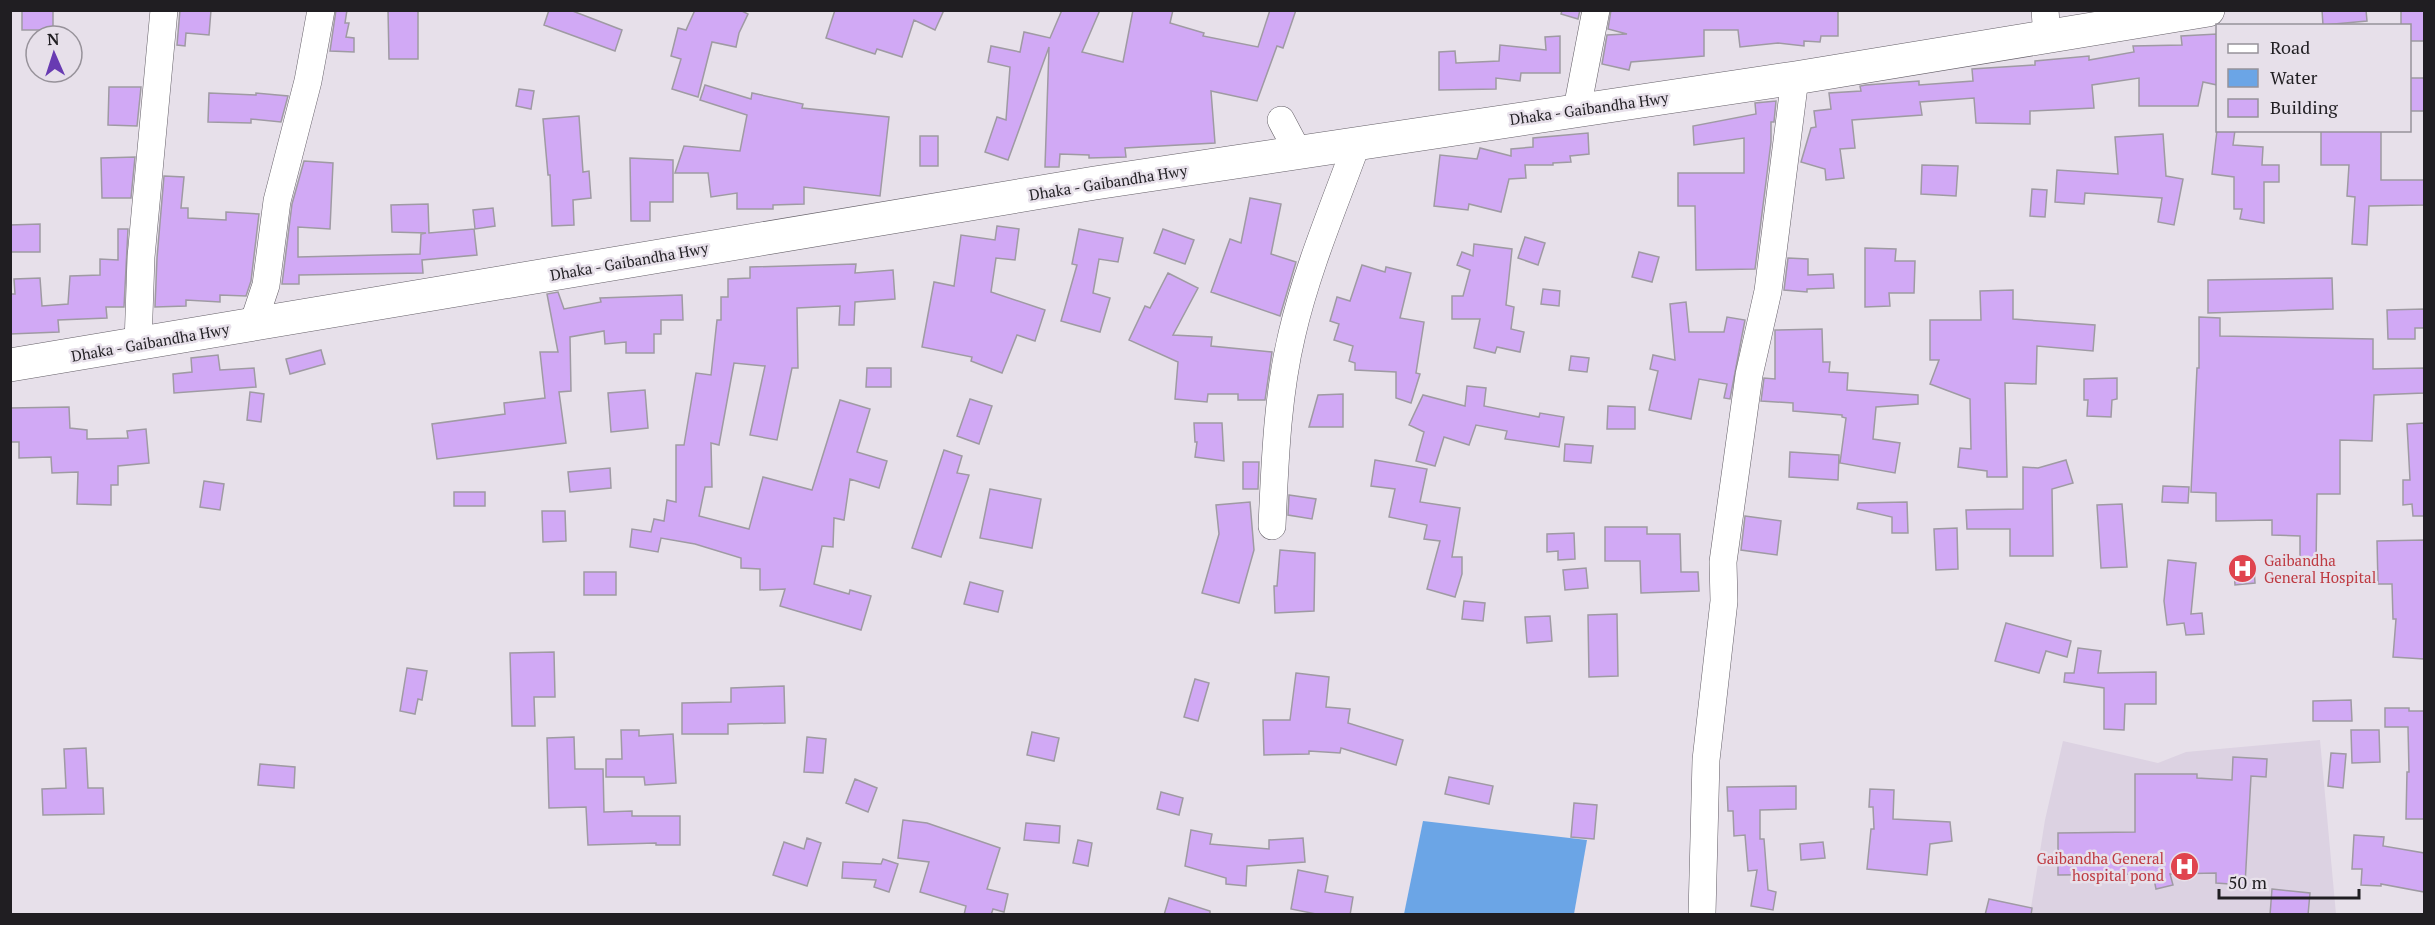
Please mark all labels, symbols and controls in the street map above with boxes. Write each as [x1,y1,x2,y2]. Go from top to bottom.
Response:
north arrow [24,24,84,84]
legend [2216,24,2411,132]
text: N [47,28,60,50]
text: Road [2270,35,2310,59]
text: Water [2270,65,2317,89]
street label: Dhaka - Gaibandha Hwy [1508,87,1670,129]
text: Building [2270,95,2338,119]
street label: Dhaka - Gaibandha Hwy [1027,160,1189,204]
street label: Dhaka - Gaibandha Hwy [548,237,710,285]
street label: Dhaka - Gaibandha Hwy [69,318,231,366]
place label: Gaibandha General Hospital [2264,550,2376,587]
hospital icon: Gaibandha General Hospital [2227,553,2259,585]
place label: Gaibandha General hospital pond [2036,848,2164,885]
hospital icon: Gaibandha General hospital pond [2169,851,2201,883]
scale bar [2219,862,2358,900]
text: 50 m [2228,870,2268,894]

